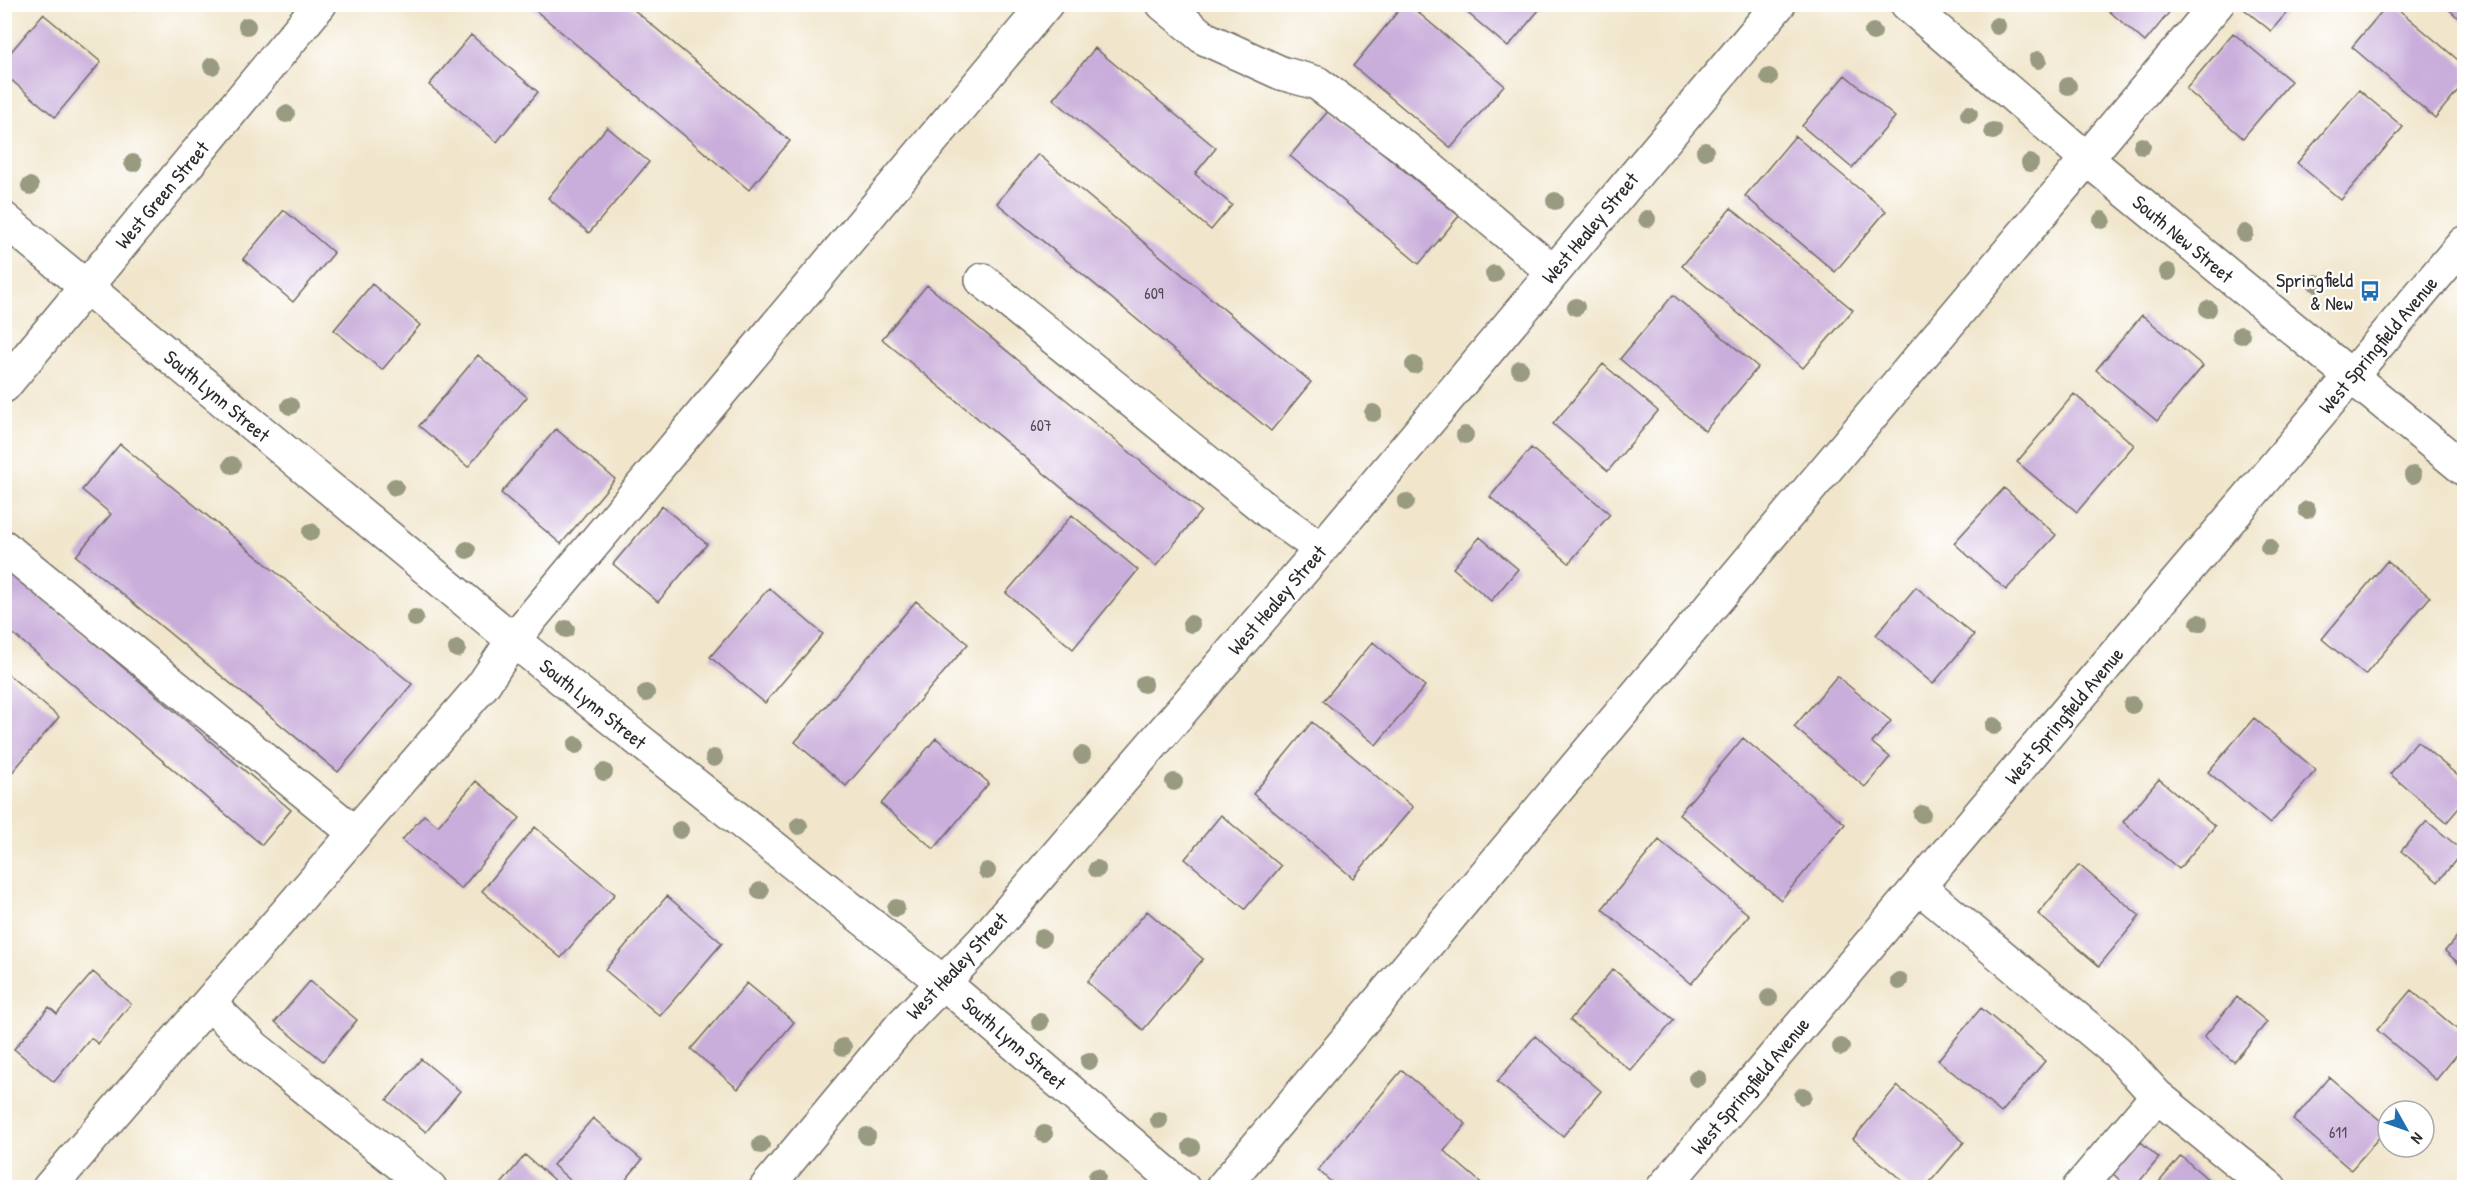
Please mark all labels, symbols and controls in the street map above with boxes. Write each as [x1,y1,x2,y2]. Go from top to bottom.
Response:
street label: West Green Street [109,134,215,254]
street label: West Healey Street [1535,165,1645,289]
street label: South New Street [2127,188,2240,290]
place label: Springfield & New [2276,266,2353,316]
street label: West Springfield Avenue [2312,270,2443,419]
bus stop icon: Springfield & New [2358,279,2382,303]
house number: 609 [1144,282,1164,304]
street label: South Lynn Street [159,343,277,449]
house number: 607 [1030,414,1052,436]
street label: West Healey Street [1221,538,1333,660]
street label: West Springfield Avenue [1998,641,2129,790]
street label: South Lynn Street [534,652,653,756]
street label: West Healey Street [900,905,1014,1025]
street label: South Lynn Street [956,990,1073,1096]
street label: West Springfield Avenue [1684,1011,1815,1160]
north arrow [2376,1099,2436,1159]
house number: 611 [2329,1121,2347,1143]
text: N [2406,1128,2429,1149]

